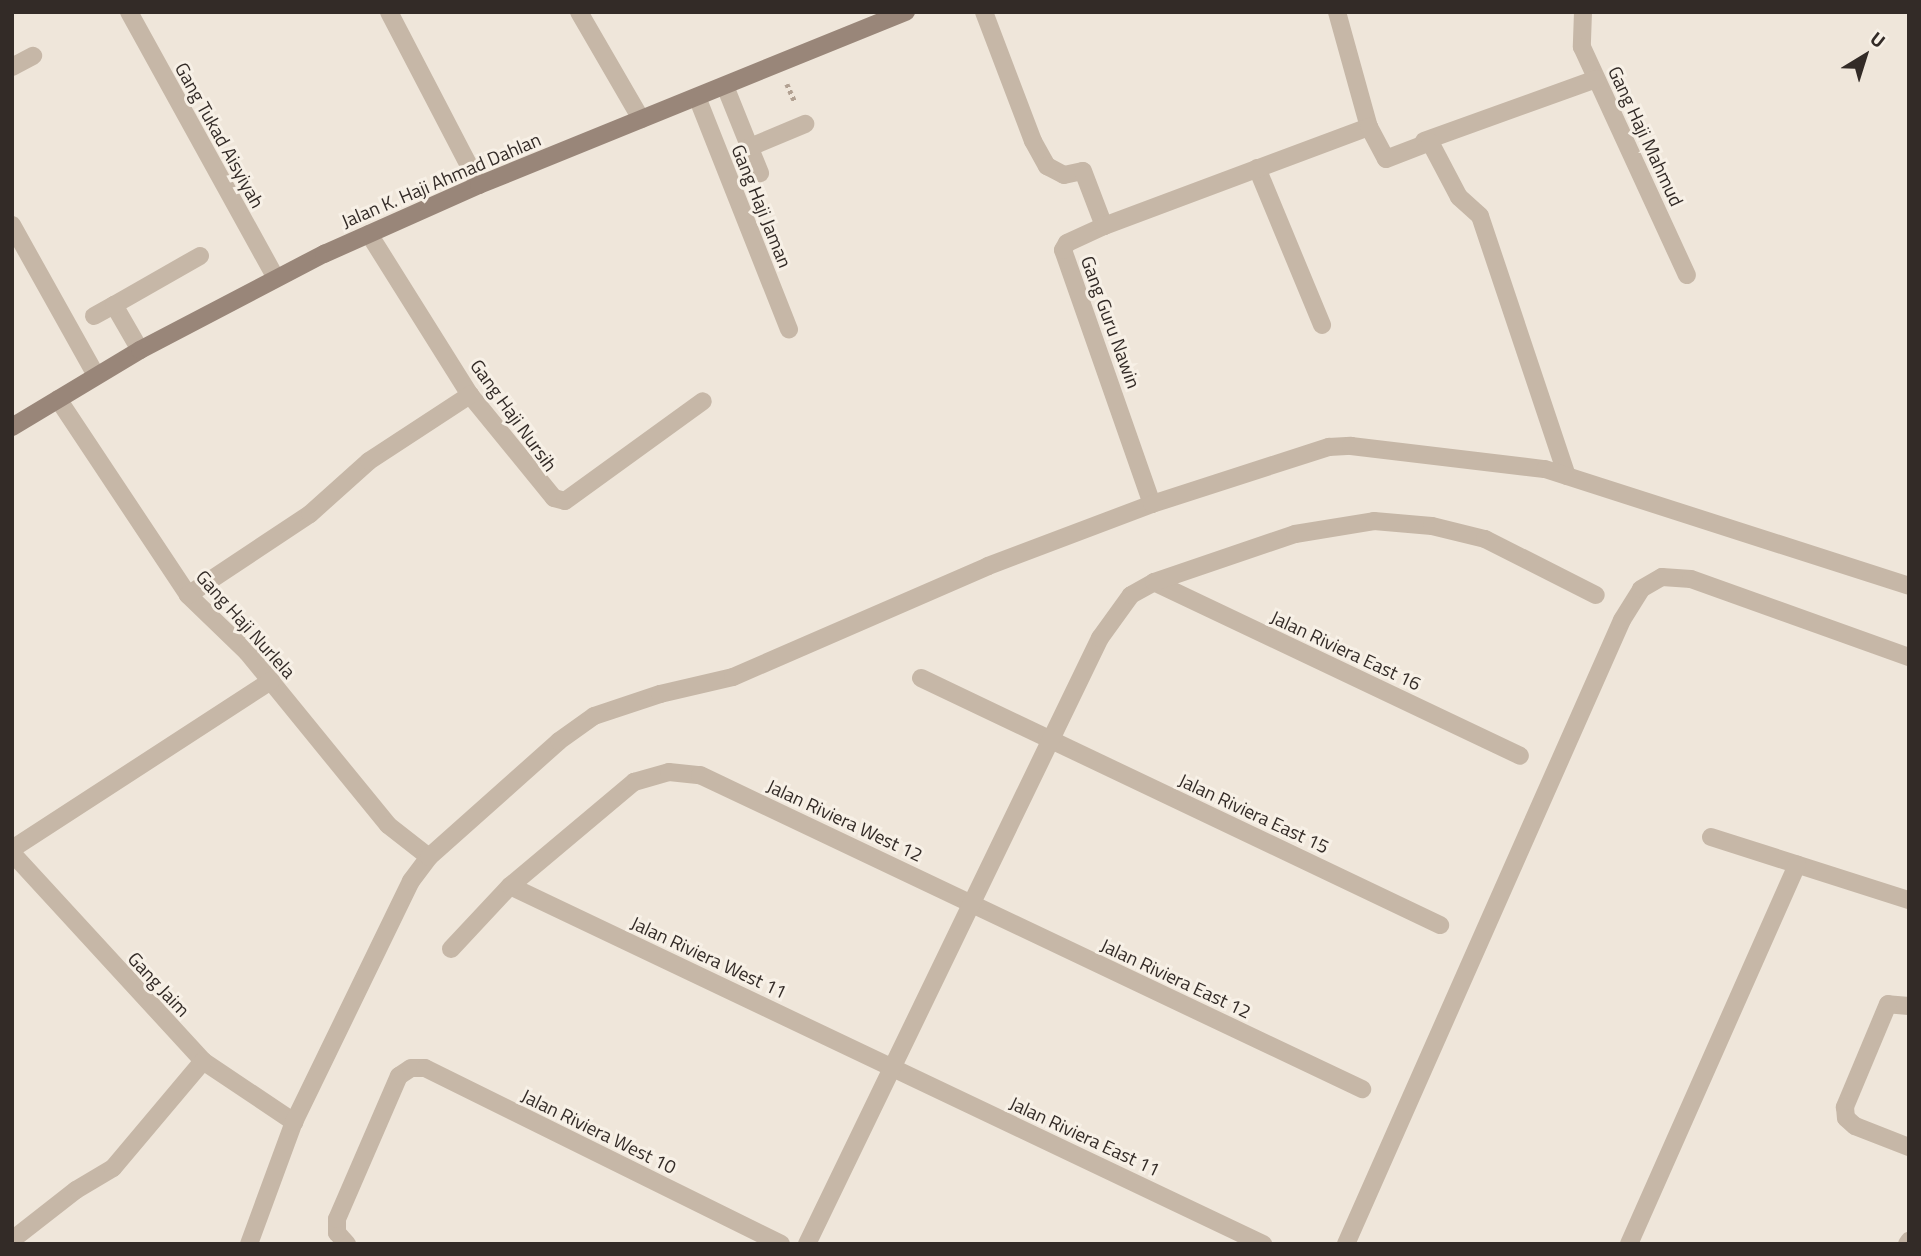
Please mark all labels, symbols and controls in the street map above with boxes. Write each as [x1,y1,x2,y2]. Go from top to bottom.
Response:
north arrow [1830,21,1900,91]
text: U [1864,24,1892,54]
street label: Gang Tukad Aisyiyah [171,58,269,212]
street label: Gang Haji Mahmud [1604,62,1688,210]
street label: Jalan K. Haji Ahmad Dahlan [338,128,544,232]
street label: Gang Haji Jaman [727,141,797,271]
street label: Gang Guru Nawin [1076,253,1146,391]
street label: Gang Haji Nursih [466,355,562,475]
street label: Gang Haji Nurlela [191,565,301,683]
street label: Jalan Riviera East 16 [1267,605,1425,695]
street label: Jalan Riviera East 15 [1175,768,1333,858]
street label: Jalan Riviera West 12 [763,774,927,866]
street label: Jalan Riviera West 11 [627,911,791,1003]
street label: Jalan Riviera East 12 [1097,933,1255,1023]
street label: Gang Jaim [123,947,195,1021]
street label: Jalan Riviera West 10 [518,1084,680,1178]
street label: Jalan Riviera East 11 [1006,1091,1164,1181]

